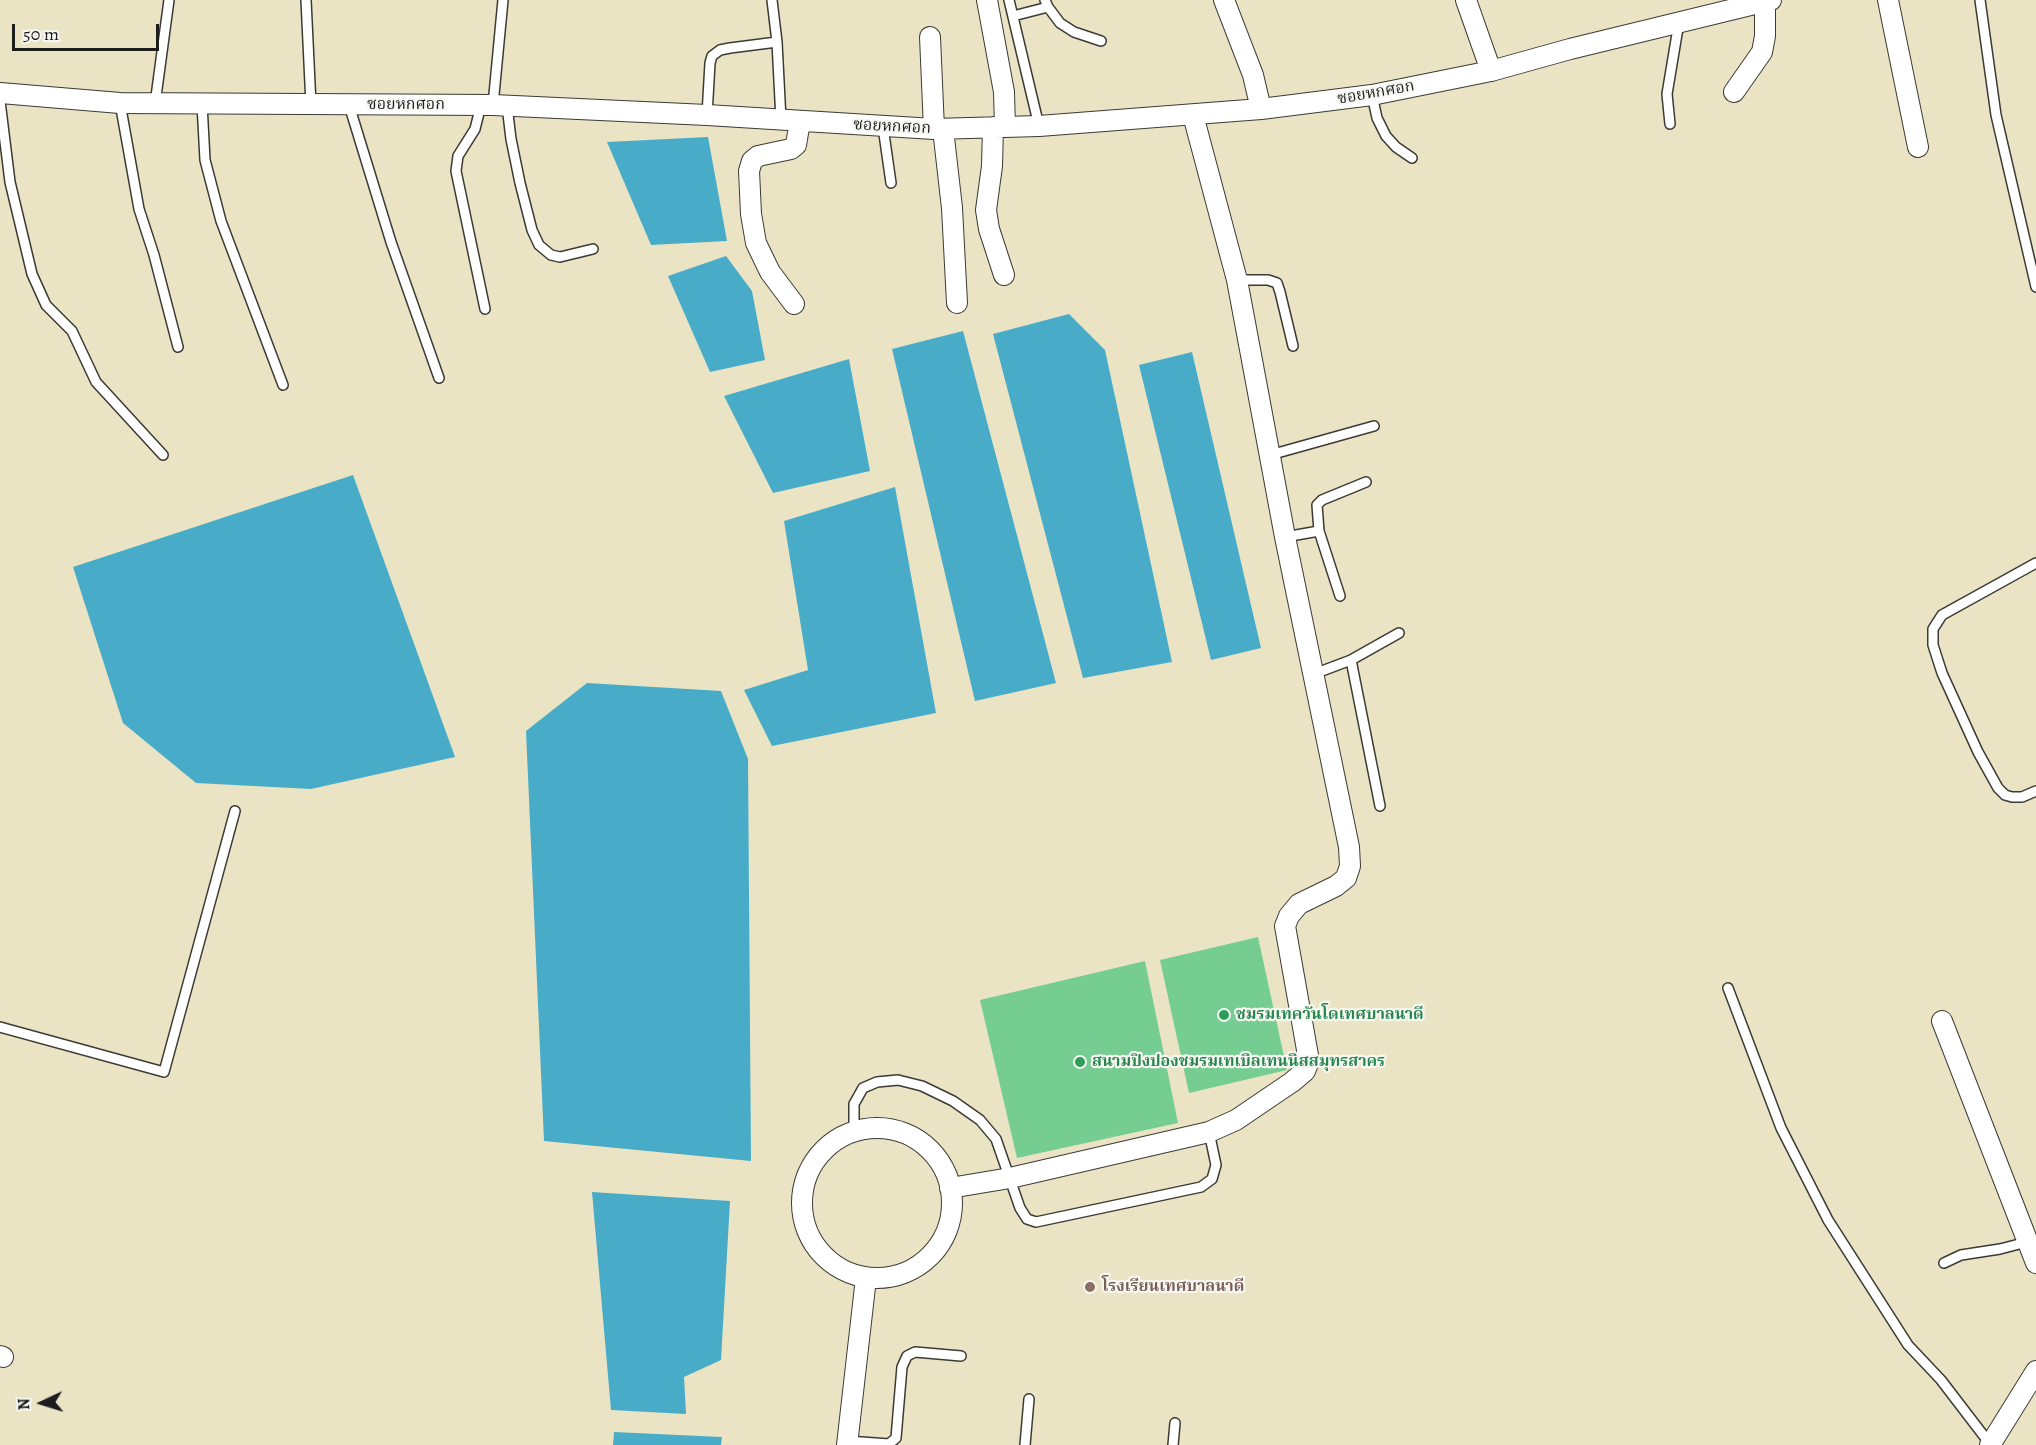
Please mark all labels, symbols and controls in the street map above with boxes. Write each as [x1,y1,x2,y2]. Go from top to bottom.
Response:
scale bar [15,12,162,50]
text: 50 m [23,22,59,46]
street label: ซอยหกศอก [1336,77,1416,109]
street label: ซอยหกศอก [367,95,445,115]
street label: ซอยหกศอก [853,115,931,139]
place label: ชมรมเทควันโดเทศบาลนาดี [1236,1005,1424,1025]
marker: ชมรมเทควันโดเทศบาลนาดี [1217,1008,1231,1022]
place label: สนามปิงปองชมรมเทเบิลเทนนิสสมุทรสาคร [1092,1052,1385,1072]
marker: สนามปิงปองชมรมเทเบิลเทนนิสสมุทรสาคร [1073,1055,1087,1069]
place label: โรงเรียนเทศบาลนาดี [1102,1277,1244,1297]
marker: โรงเรียนเทศบาลนาดี [1083,1280,1097,1294]
north arrow [12,1373,72,1433]
text: N [13,1398,35,1411]

